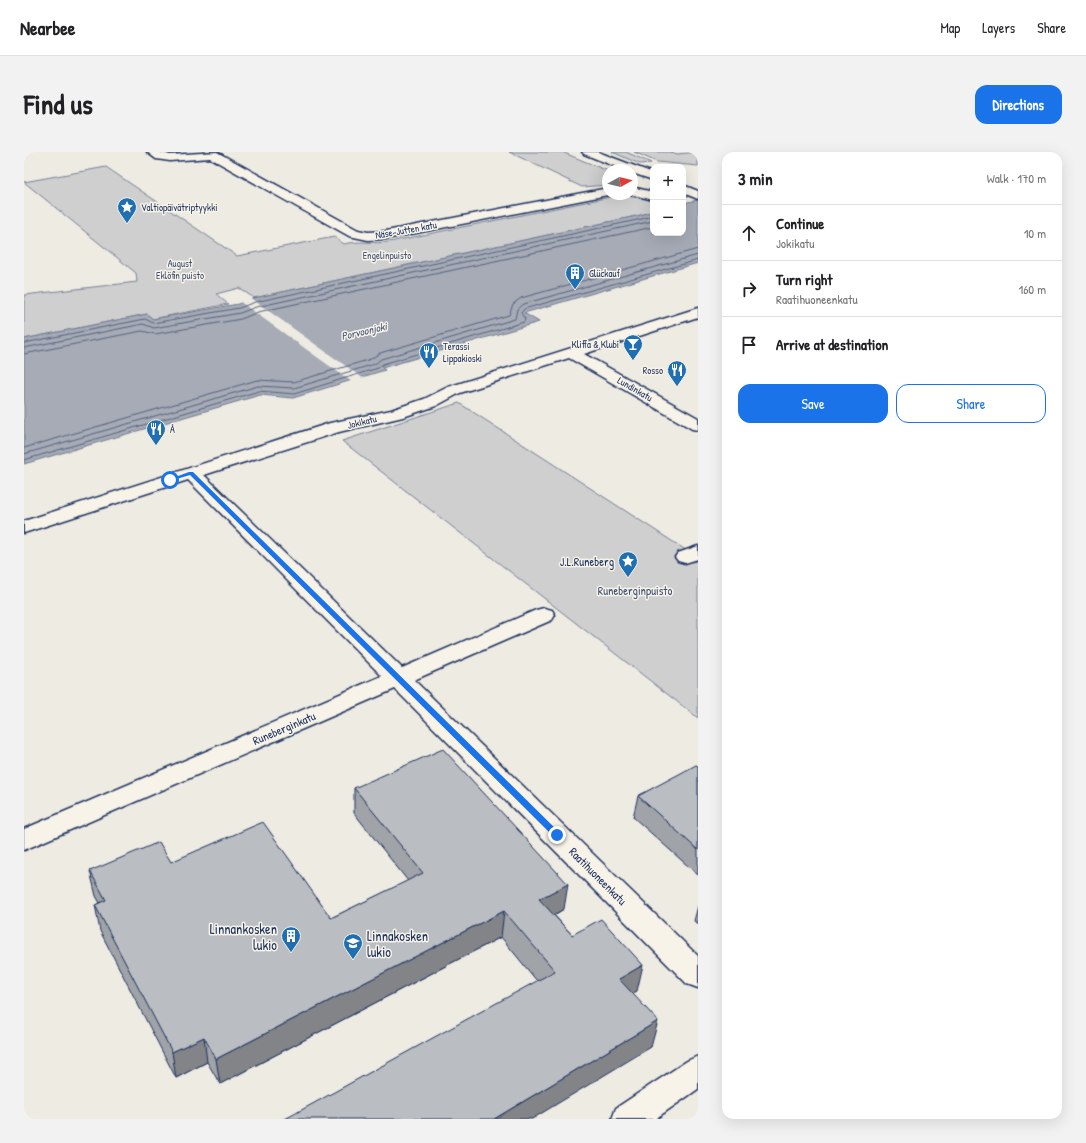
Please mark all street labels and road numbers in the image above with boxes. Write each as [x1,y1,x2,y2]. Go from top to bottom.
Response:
street label: Näse-Jutten katu [374,218,438,242]
street label: Lundinkatu [615,374,655,404]
street label: Jokikatu [346,412,378,432]
street label: Runeberginkatu [250,707,318,749]
street label: Raatihuoneenkatu [565,843,631,909]

